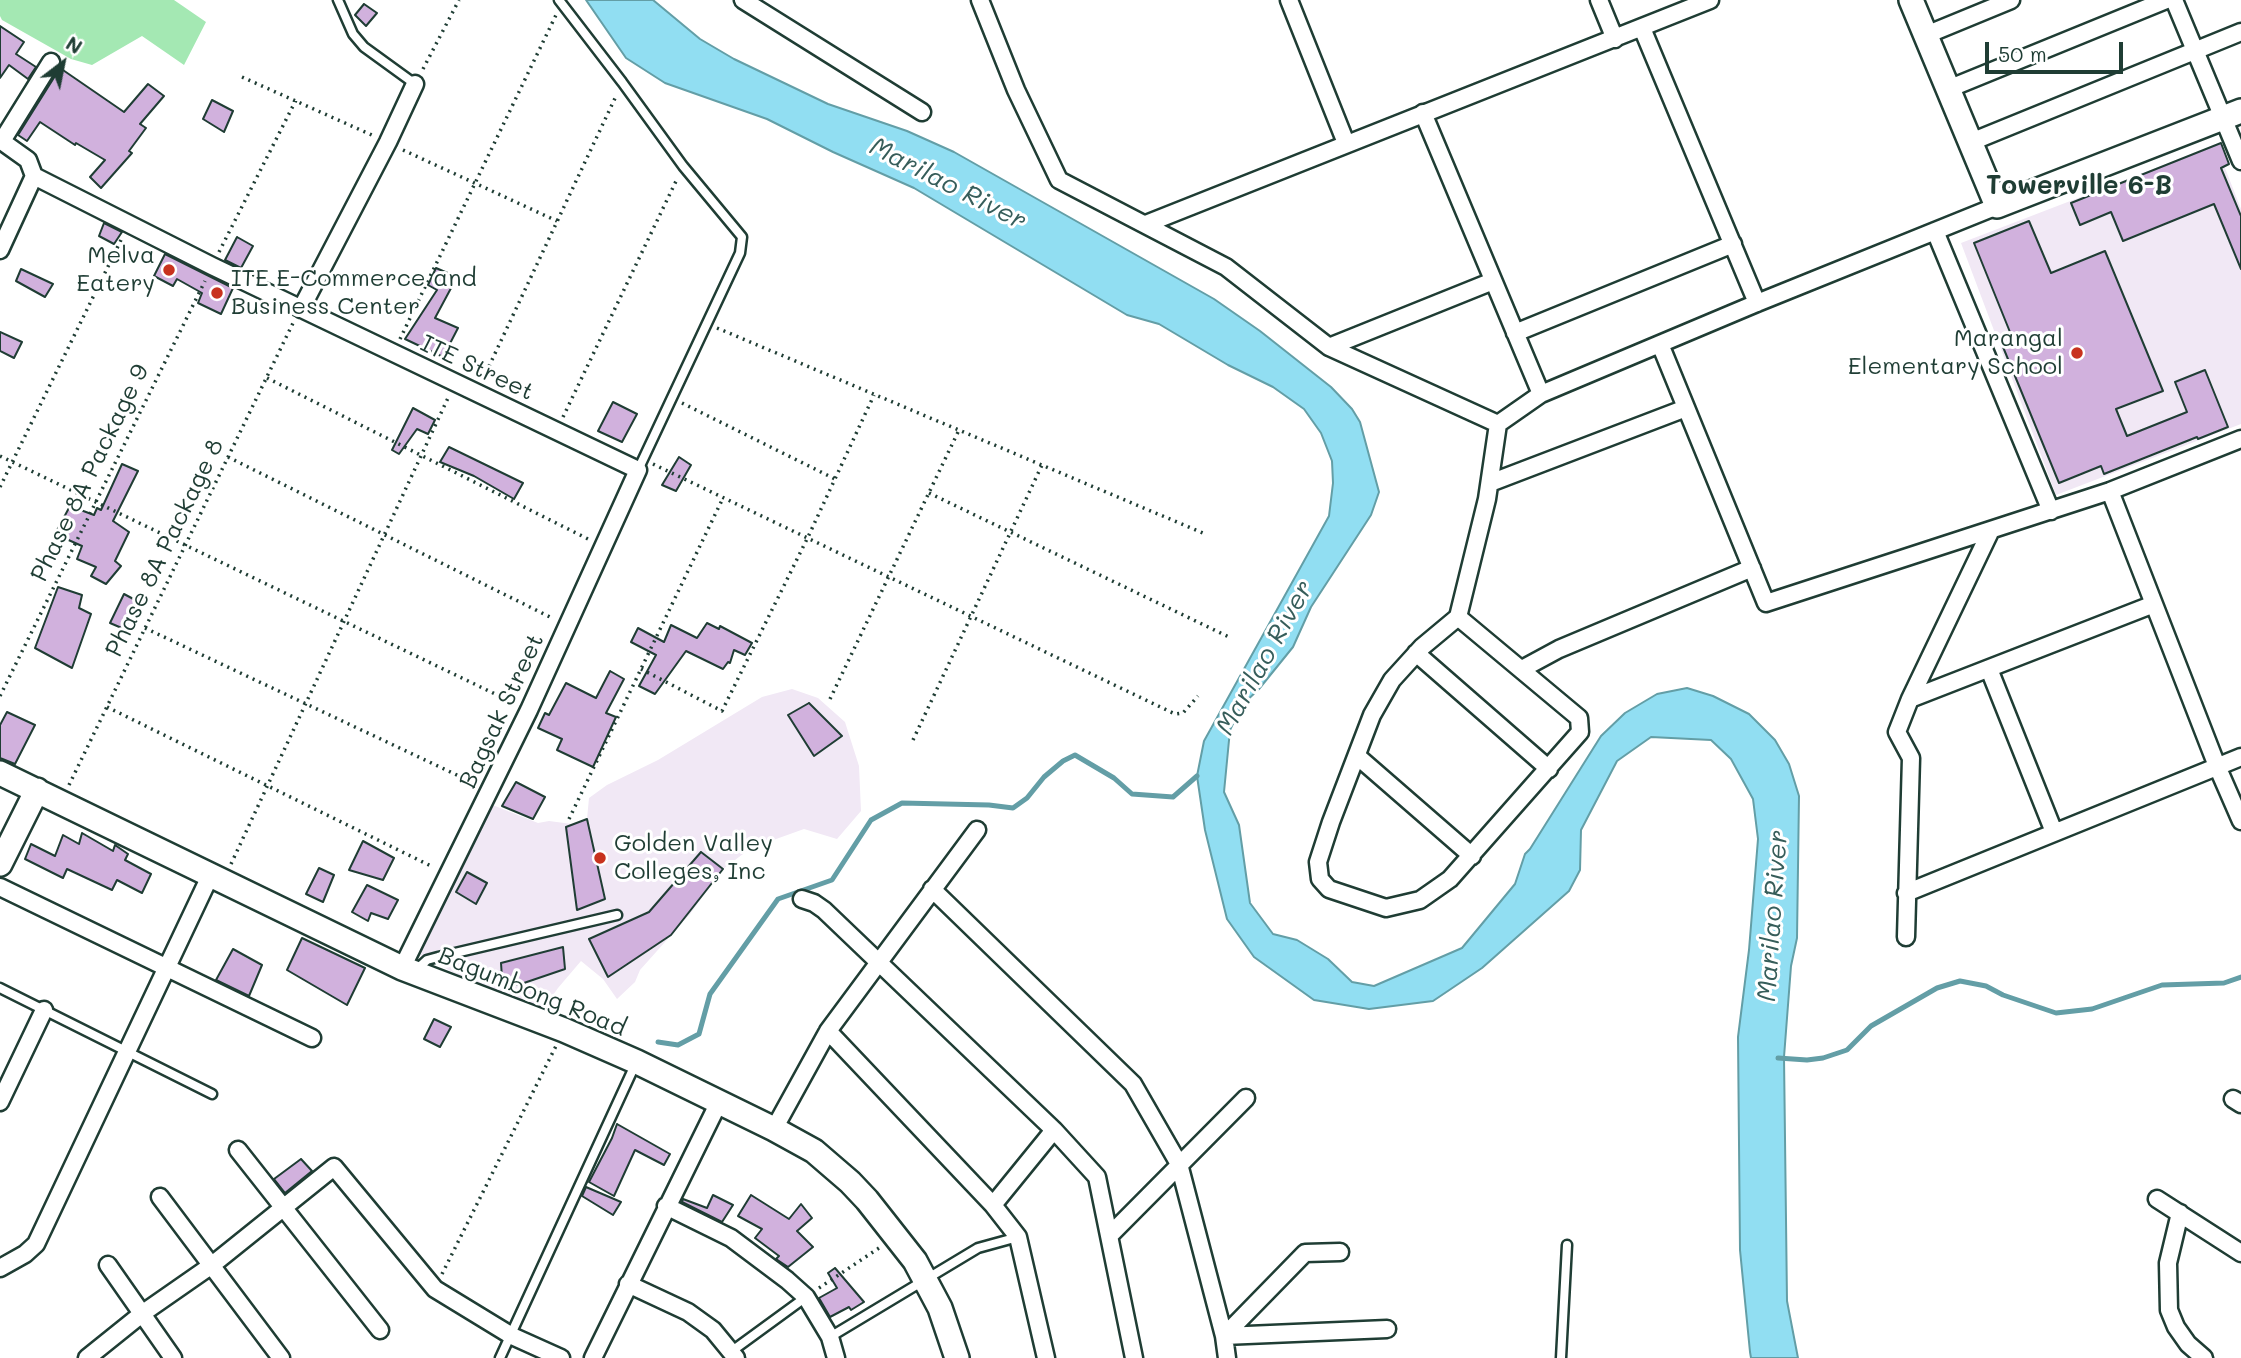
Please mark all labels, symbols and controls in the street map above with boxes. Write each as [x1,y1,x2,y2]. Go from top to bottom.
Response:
north arrow [28,28,98,98]
scale bar [1989,28,2127,72]
text: N [62,30,87,59]
text: 50 m [1998,40,2047,67]
water label: Marilao River [864,131,1032,237]
district label: Towerville 6-B [1986,170,2172,202]
place label: Melva Eatery [76,242,155,298]
marker: Melva Eatery [161,262,177,278]
place label: ITE E-Commerce and Business Center [231,265,477,321]
marker: ITE E-Commerce and Business Center [209,285,225,301]
place label: Marangal Elementary School [1848,325,2063,381]
street label: ITE Street [416,329,538,407]
marker: Marangal Elementary School [2069,345,2085,361]
street label: Phase 8A Package 9 [25,360,155,586]
street label: Phase 8A Package 8 [100,434,230,662]
water label: Marilao River [1210,575,1320,741]
street label: Bagsak Street [454,629,550,793]
water label: Marilao River [1751,829,1795,1003]
place label: Golden Valley Colleges, Inc [614,830,773,886]
marker: Golden Valley Colleges, Inc [592,850,608,866]
street label: Bagumbong Road [434,941,630,1043]

